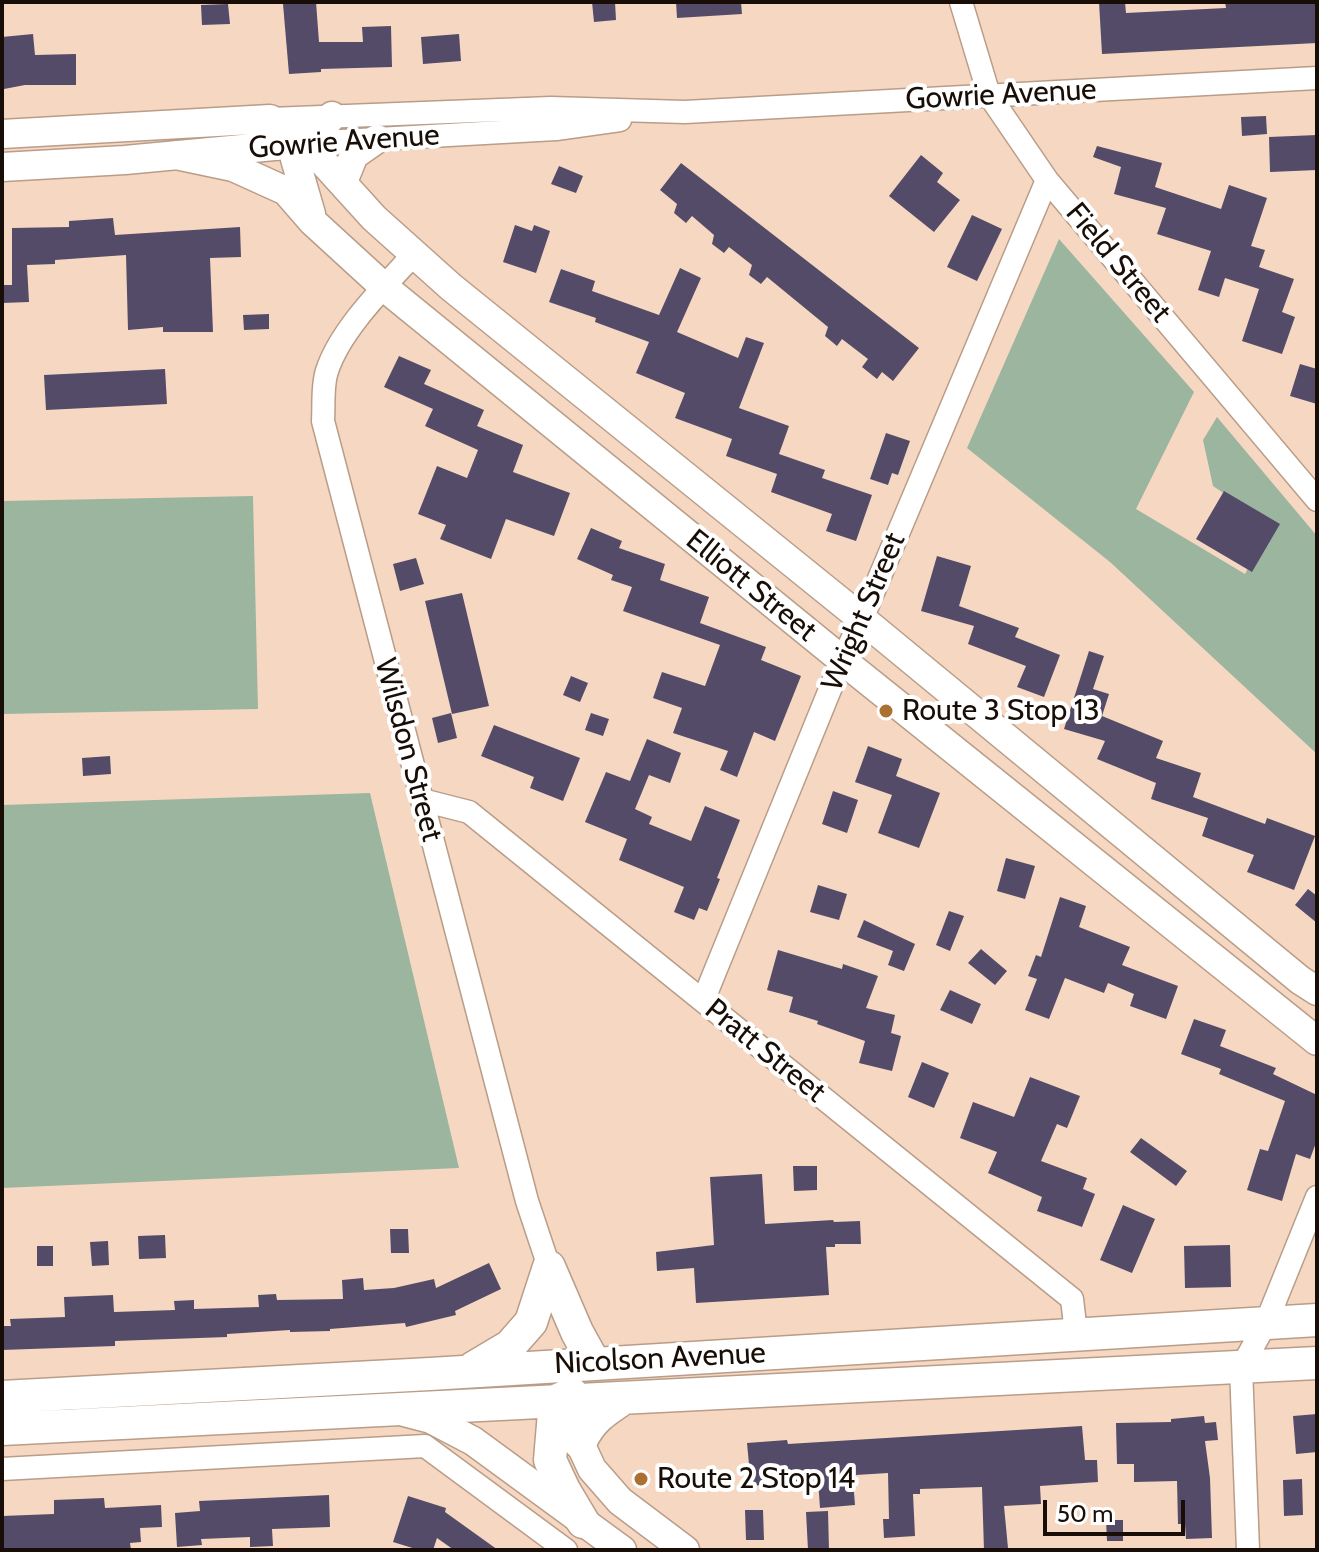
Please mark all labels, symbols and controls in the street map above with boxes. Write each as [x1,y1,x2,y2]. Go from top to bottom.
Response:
street label: Gowrie Avenue [905,72,1097,118]
street label: Gowrie Avenue [247,117,441,167]
street label: Field Street [1058,196,1178,330]
street label: Elliott Street [678,522,824,650]
street label: Wright Street [815,528,913,696]
street label: Wilsdon Street [366,655,450,845]
place label: Route 3 Stop 13 [902,693,1100,729]
marker: Route 3 Stop 13 [877,702,895,720]
street label: Pratt Street [698,992,832,1110]
street label: Nicolson Avenue [553,1335,767,1383]
place label: Route 2 Stop 14 [657,1461,855,1497]
marker: Route 2 Stop 14 [632,1470,650,1488]
scale bar [1047,1484,1189,1534]
text: 50 m [1057,1499,1113,1528]

